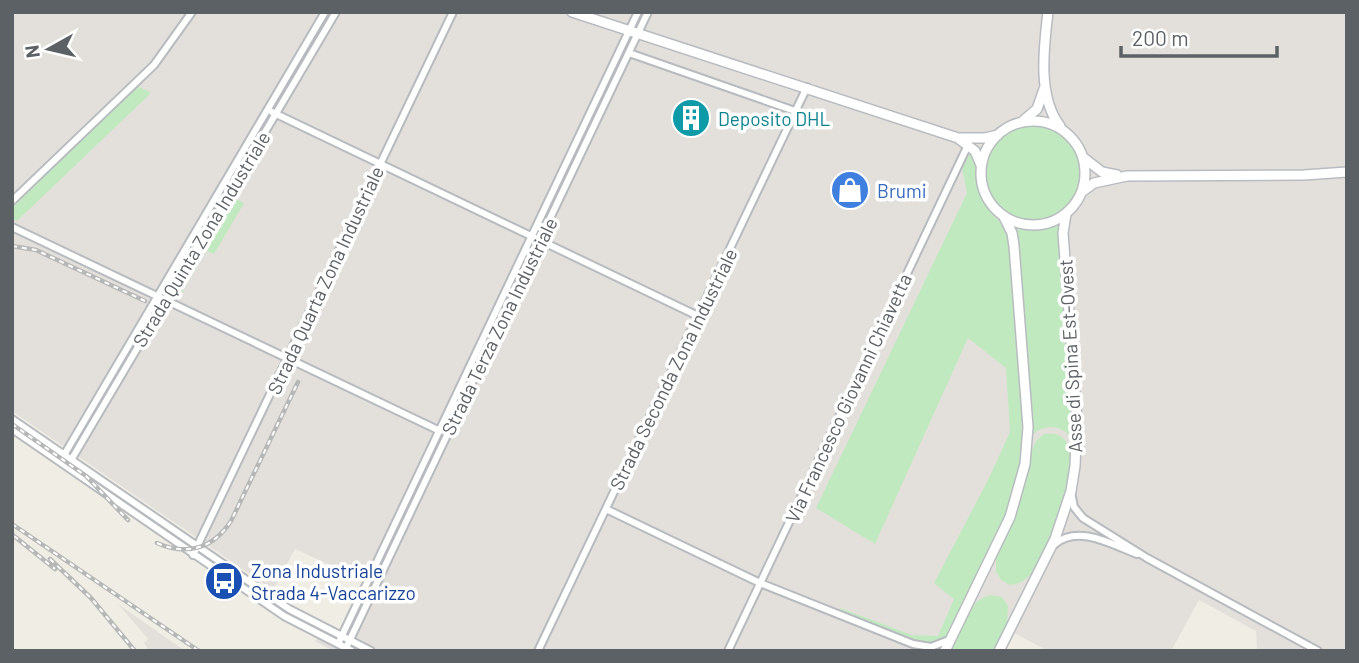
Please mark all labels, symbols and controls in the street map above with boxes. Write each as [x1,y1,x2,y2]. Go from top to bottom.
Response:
north arrow [14,14,84,84]
scale bar [1121,14,1277,58]
text: 200 m [1132,25,1189,50]
text: N [19,44,44,59]
building icon: Deposito DHL [670,97,712,139]
place label: Deposito DHL [718,107,831,130]
street label: Strada Quinta Zona Industriale [127,127,275,351]
street label: Strada Quarta Zona Industriale [262,162,388,398]
shop icon: Brumi [829,169,871,211]
place label: Brumi [877,179,927,202]
street label: Strada Terza Zona Industriale [436,213,562,439]
street label: Strada Seconda Zona Industriale [604,244,742,494]
street label: Asse di Spina Est-Ovest [1053,259,1087,453]
street label: Via Francesco Giovanni Chiavetta [780,270,916,526]
place label: Zona Industriale Strada 4-Vaccarizzo [251,559,416,604]
bus stop icon: Zona Industriale Strada 4-Vaccarizzo [203,560,245,602]

